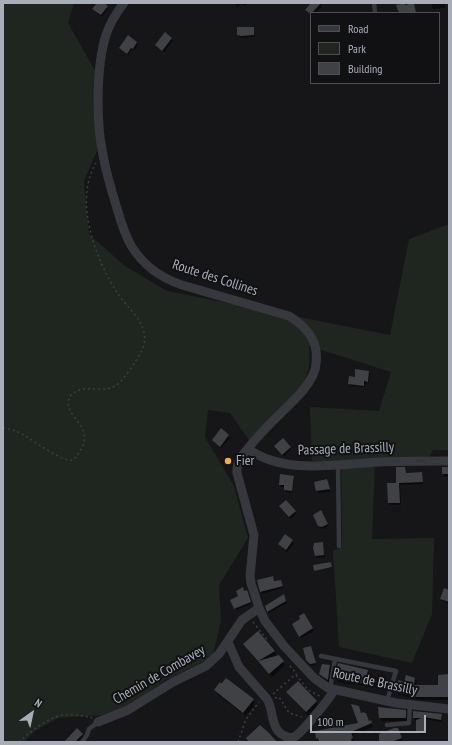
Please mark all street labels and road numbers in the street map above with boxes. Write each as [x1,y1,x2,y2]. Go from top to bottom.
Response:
street label: Route des Collines [170,256,260,300]
street label: Passage de Brassilly [297,439,395,459]
street label: Chemin de Combavey [110,642,208,708]
street label: Route de Brassilly [331,665,419,699]

